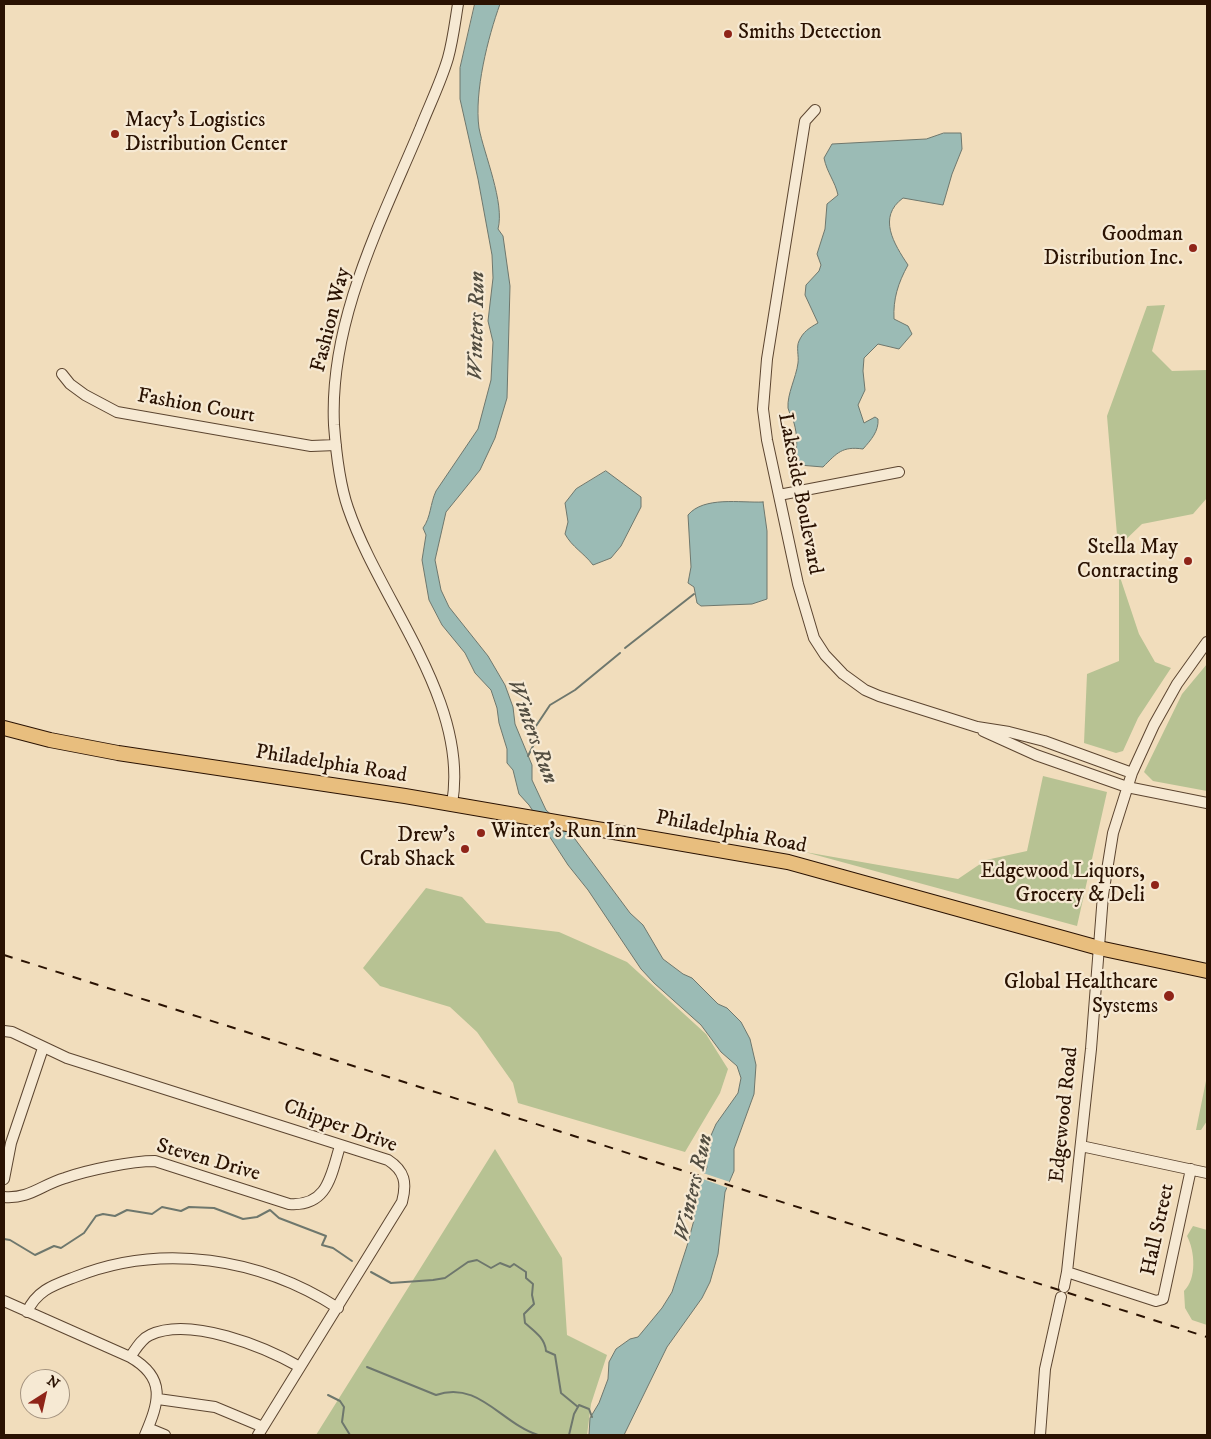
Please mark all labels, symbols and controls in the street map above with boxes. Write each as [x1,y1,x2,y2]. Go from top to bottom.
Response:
place label: Smiths Detection [738,21,882,47]
marker: Smiths Detection [722,28,734,40]
place label: Macy's Logistics Distribution Center [125,109,288,159]
marker: Macy's Logistics Distribution Center [109,128,121,140]
place label: Goodman Distribution Inc. [1044,223,1183,273]
marker: Goodman Distribution Inc. [1187,242,1199,254]
street label: Fashion Way [307,265,357,375]
water label: Winters Run [464,271,492,381]
street label: Fashion Court [135,384,257,430]
street label: Lakeside Boulevard [771,411,827,577]
place label: Stella May Contracting [1077,536,1178,586]
marker: Stella May Contracting [1182,555,1194,567]
water label: Winters Run [500,676,562,788]
street label: Philadelphia Road [253,741,409,789]
street label: Philadelphia Road [653,806,809,860]
place label: Winter's Run Inn [491,820,637,846]
place label: Drew's Crab Shack [360,824,455,874]
marker: Winter's Run Inn [475,827,487,839]
marker: Drew's Crab Shack [459,843,471,855]
place label: Edgewood Liquors, Grocery & Deli [980,860,1145,910]
marker: Edgewood Liquors, Grocery & Deli [1149,879,1161,891]
place label: Global Healthcare Systems [1004,971,1158,1021]
marker: Global Healthcare Systems [1162,989,1176,1003]
street label: Edgewood Road [1045,1046,1085,1184]
street label: Chipper Drive [280,1095,400,1159]
water label: Winters Run [670,1132,720,1244]
street label: Steven Drive [153,1134,263,1188]
street label: Hall Street [1137,1182,1181,1278]
north arrow [20,1369,70,1419]
text: N [43,1372,63,1393]

